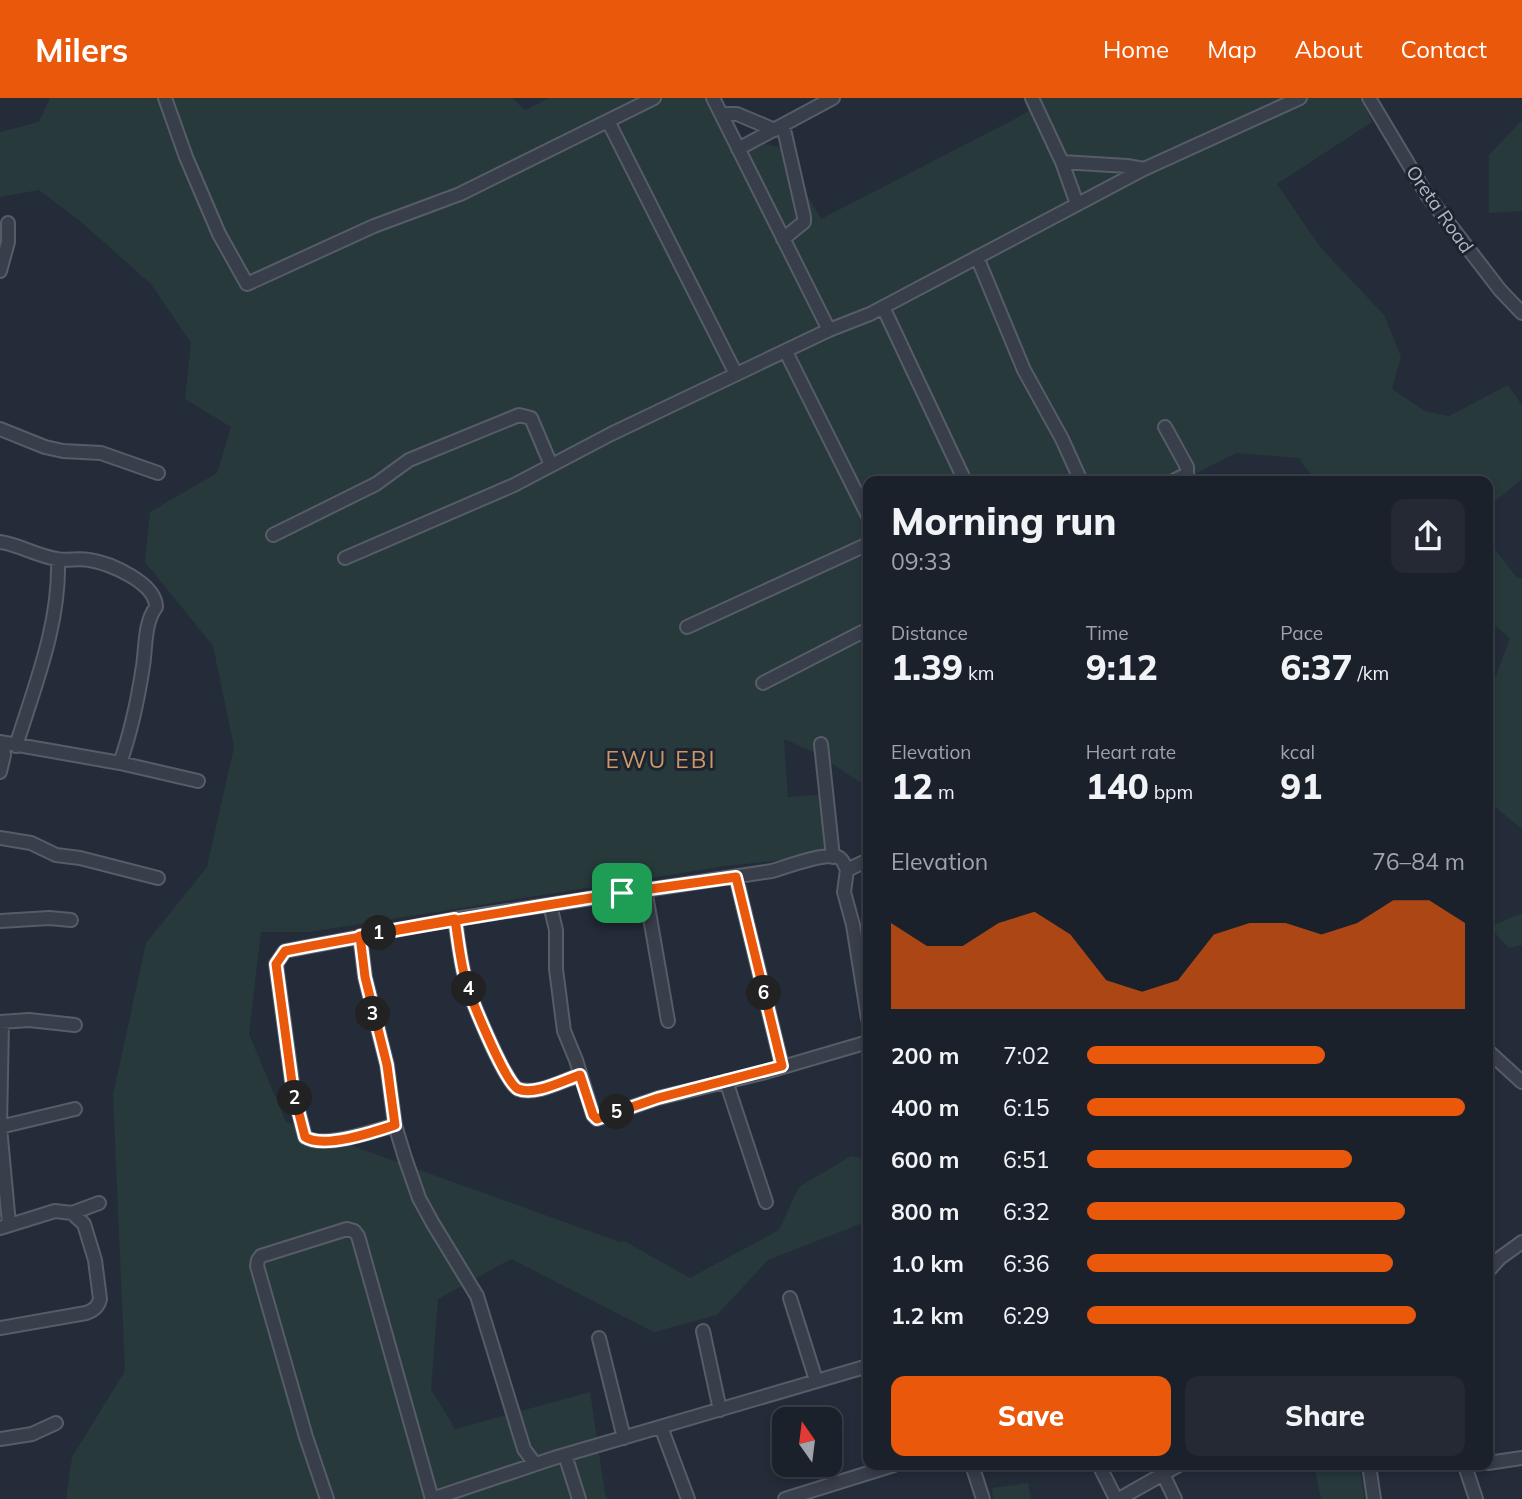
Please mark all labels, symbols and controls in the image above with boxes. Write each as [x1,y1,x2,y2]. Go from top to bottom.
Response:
text: Milers [35,29,128,70]
text: Home [1103,34,1169,64]
text: Map [1207,34,1257,64]
text: About [1295,34,1363,64]
text: Contact [1401,34,1487,64]
street label: Oreta Road [1401,161,1479,257]
text: Morning run [891,497,1117,545]
button: share [1391,499,1465,573]
text: 09:33 [891,547,951,576]
text: Distance [891,621,968,645]
text: Time [1086,621,1129,645]
text: Pace [1280,621,1323,645]
text: 1.39 [891,645,963,689]
text: 9:12 [1086,645,1158,689]
text: 6:37 [1280,645,1352,689]
text: km [963,661,995,685]
text: /km [1352,661,1389,685]
text: Elevation [891,740,971,764]
text: Heart rate [1086,740,1176,764]
text: kcal [1280,740,1315,764]
district label: EWU EBI [606,745,716,774]
text: 12 [891,764,933,808]
text: 140 [1086,764,1149,808]
text: 91 [1280,764,1322,808]
text: m [933,780,955,804]
text: bpm [1149,780,1193,804]
text: Elevation [891,847,988,876]
text: 76–84 m [1372,847,1465,876]
pin [592,863,652,923]
icon: arrive [603,874,641,912]
pin: 1 [362,916,396,950]
text: 1 [373,920,384,944]
pin: 4 [452,972,486,1006]
text: 4 [463,976,474,1000]
pin: 6 [746,976,782,1010]
text: 6 [758,980,769,1004]
pin: 3 [356,996,390,1032]
text: 3 [367,1001,378,1025]
text: 200 m [891,1041,959,1070]
text: 7:02 [1003,1041,1050,1070]
pin: 2 [278,1080,312,1116]
text: 2 [289,1085,300,1109]
text: 400 m [891,1093,959,1122]
text: 6:15 [1003,1093,1050,1122]
pin: 5 [600,1094,634,1130]
text: 5 [611,1099,622,1123]
text: 600 m [891,1145,959,1174]
text: 6:51 [1003,1145,1050,1174]
text: 800 m [891,1197,959,1226]
text: 6:32 [1003,1197,1050,1226]
text: 1.0 km [891,1249,964,1278]
text: 6:36 [1003,1249,1050,1278]
text: 1.2 km [891,1301,964,1330]
text: 6:29 [1003,1301,1050,1330]
button: Save [891,1376,1171,1456]
button: Share [1185,1376,1465,1456]
north arrow [772,1407,842,1477]
map controls [772,1407,842,1477]

